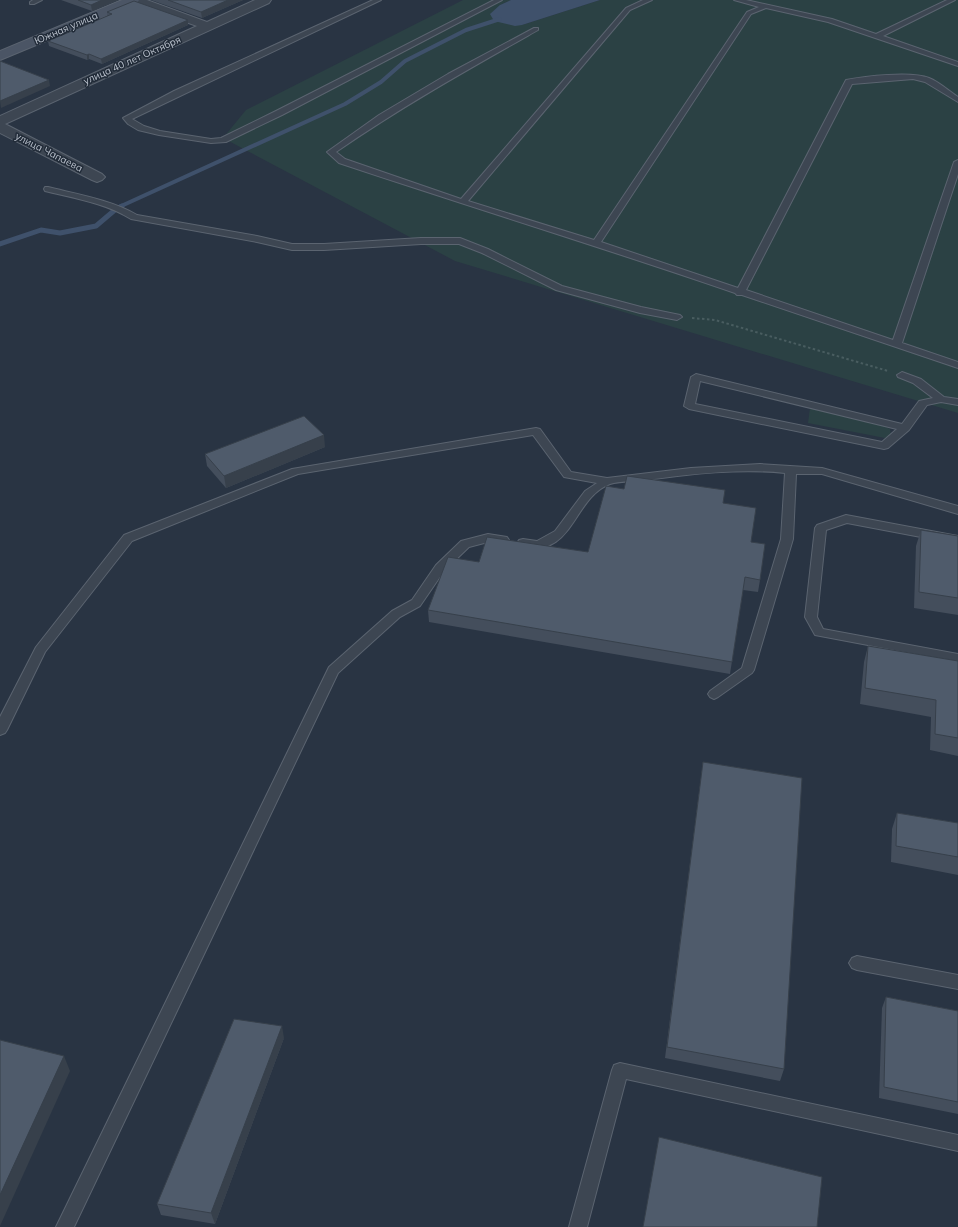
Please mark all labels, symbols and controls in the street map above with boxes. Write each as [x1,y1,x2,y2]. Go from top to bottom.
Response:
street label: Южная улица [32,9,100,47]
street label: улица 40 лет Октября [81,33,183,87]
street label: улица Чапаева [13,129,85,175]

